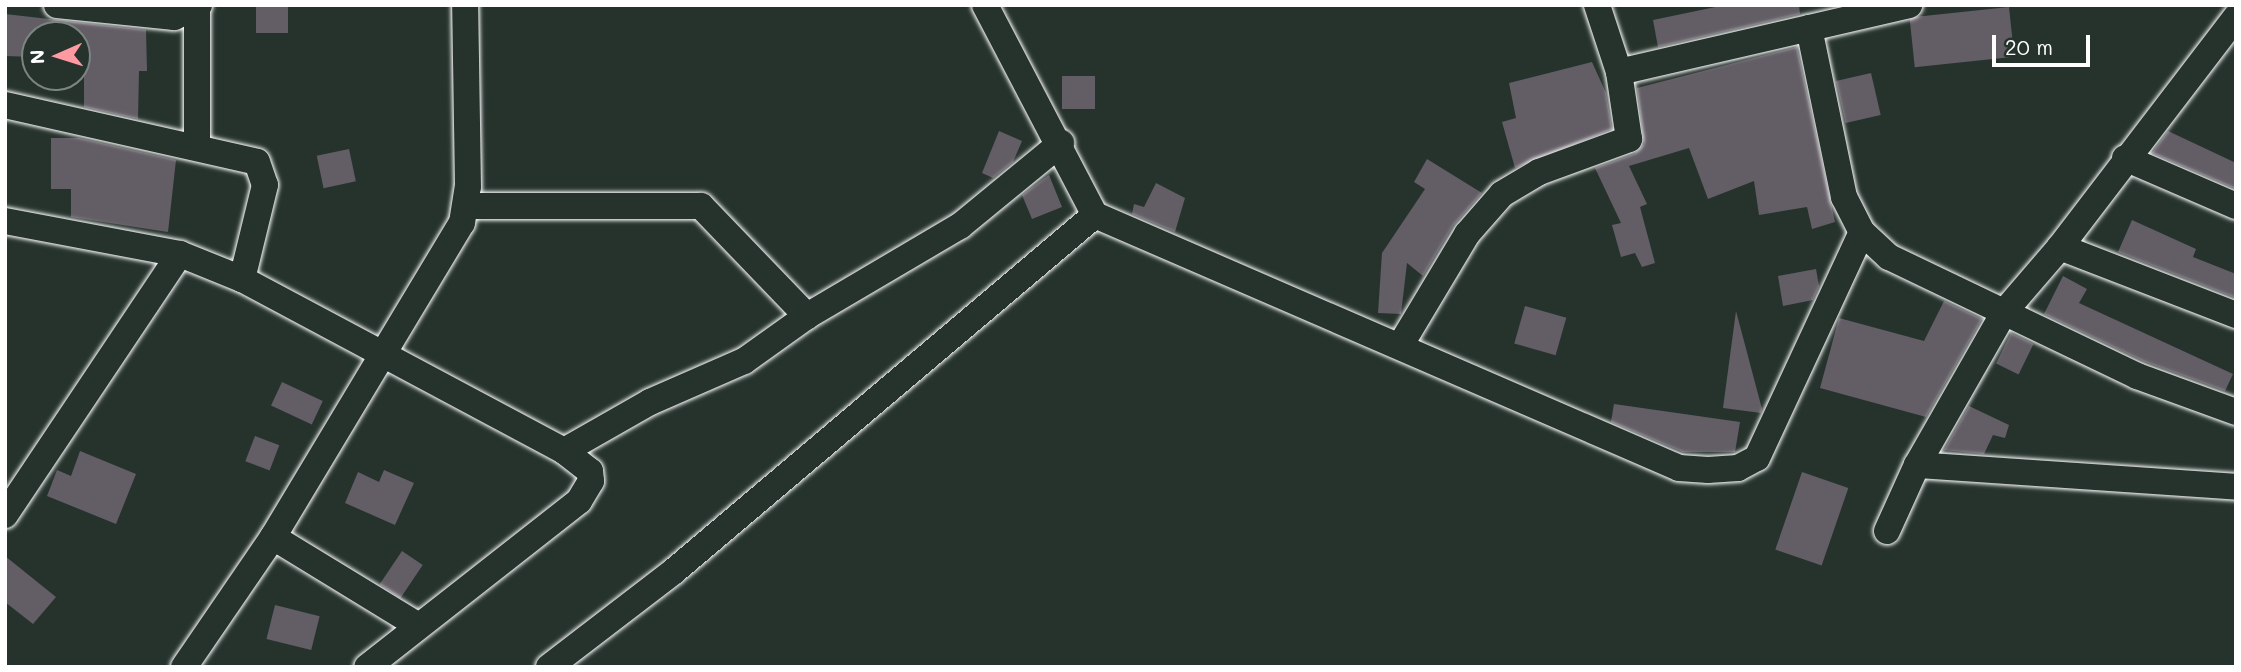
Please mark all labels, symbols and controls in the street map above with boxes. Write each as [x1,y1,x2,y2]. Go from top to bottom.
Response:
north arrow [21,21,91,91]
scale bar [1996,21,2094,65]
text: 20 m [2005,33,2053,60]
text: N [24,49,49,65]

